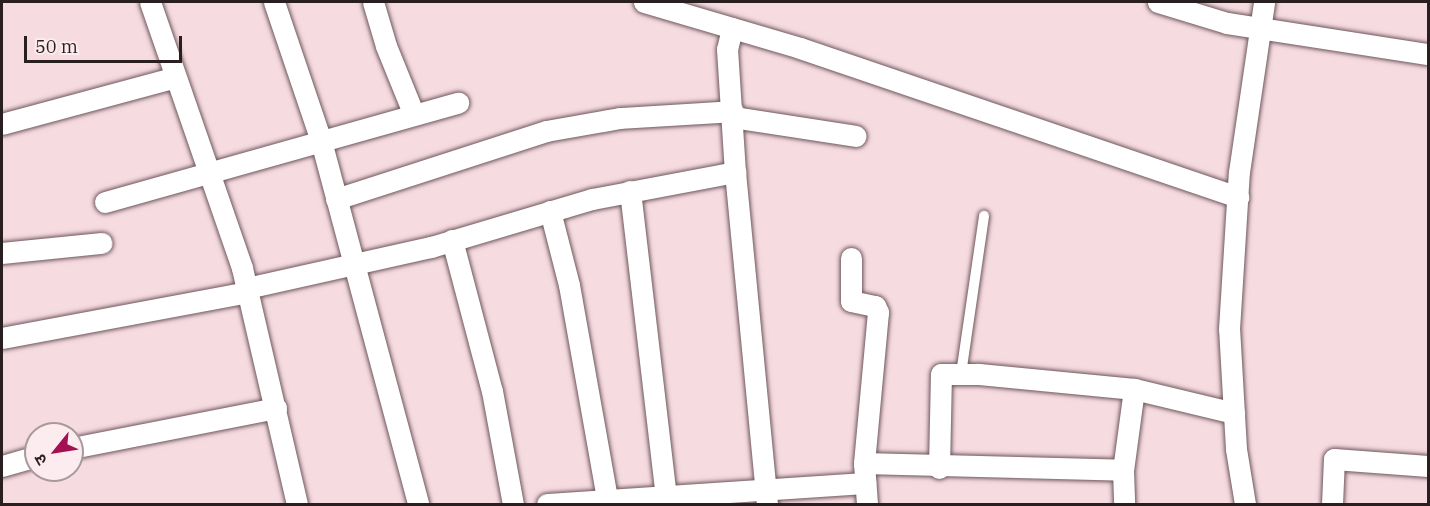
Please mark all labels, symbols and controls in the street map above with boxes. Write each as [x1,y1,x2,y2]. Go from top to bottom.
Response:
scale bar [27,24,184,62]
text: 50 m [35,35,78,58]
north arrow [24,422,84,482]
text: उ [29,451,51,469]

